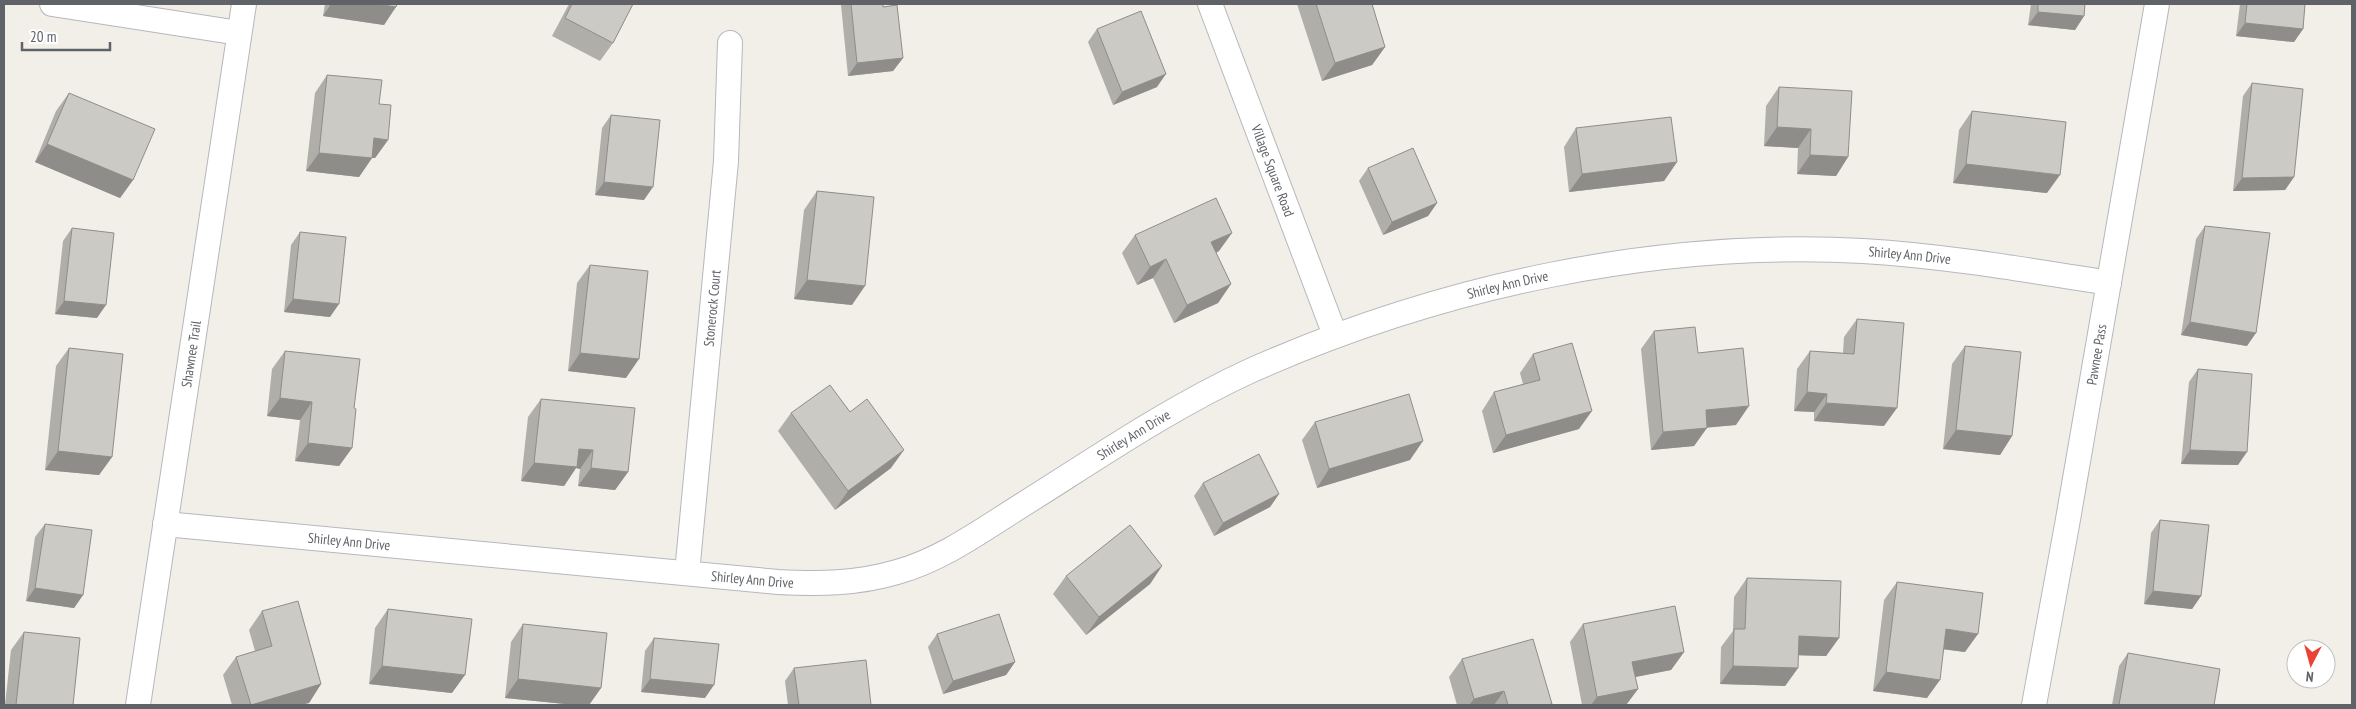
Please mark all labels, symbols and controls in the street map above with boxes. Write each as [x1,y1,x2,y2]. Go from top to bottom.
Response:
scale bar [22,20,110,52]
text: 20 m [30,27,56,46]
street label: Village Square Road [1247,121,1298,219]
street label: Shirley Ann Drive [1868,242,1952,268]
street label: Shirley Ann Drive [1465,267,1550,303]
street label: Stonerock Court [699,269,725,347]
street label: Shawnee Trail [177,319,205,389]
street label: Pawnee Pass [2082,322,2111,386]
street label: Shirley Ann Drive [1093,405,1174,464]
street label: Shirley Ann Drive [307,529,391,554]
street label: Shirley Ann Drive [710,567,794,592]
north arrow [2286,639,2336,689]
text: N [2305,668,2314,686]

